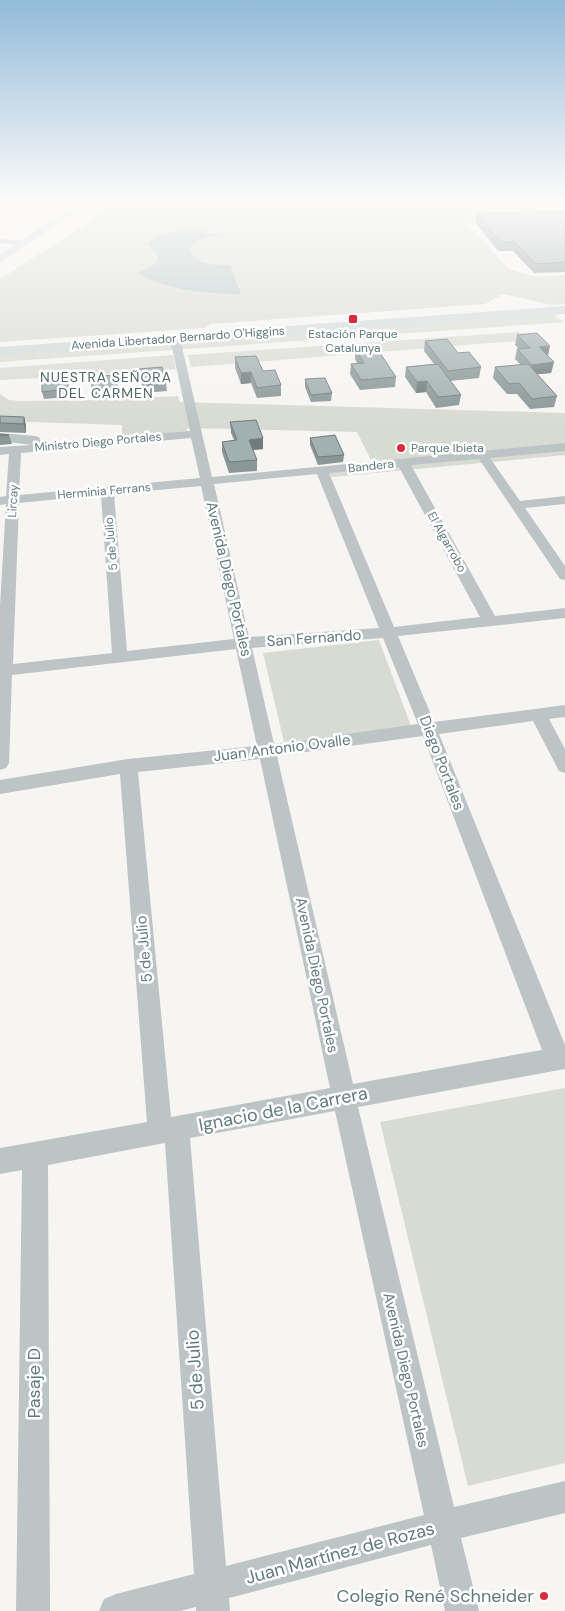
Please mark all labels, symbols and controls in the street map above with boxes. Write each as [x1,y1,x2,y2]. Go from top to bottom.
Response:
marker: Estación Parque Catalunya [347,313,359,325]
street label: Avenida Libertador Bernardo O'Higgins [71,323,285,353]
place label: Estación Parque Catalunya [308,326,398,356]
district label: NUESTRA SEÑORA DEL CARMEN [40,368,172,402]
street label: Ministro Diego Portales [34,428,162,456]
place label: Parque Ibieta [411,440,484,456]
marker: Parque Ibieta [395,442,407,454]
street label: Bandera [347,456,395,476]
street label: Herminia Ferrans [57,479,151,503]
street label: Lircay [4,484,22,518]
street label: Avenida Diego Portales [201,500,257,658]
street label: El Algarrobo [424,509,470,575]
street label: 5 de Julio [101,517,121,571]
street label: San Fernando [266,625,362,651]
street label: Diego Portales [415,713,469,813]
street label: Juan Antonio Ovalle [212,730,352,766]
street label: Avenida Diego Portales [291,895,343,1055]
street label: 5 de Julio [131,915,157,983]
street label: Ignacio de la Carrera [196,1081,370,1137]
street label: Avenida Diego Portales [378,1291,434,1449]
street label: 5 de Julio [180,1329,210,1411]
street label: Pasaje D [22,1348,46,1418]
street label: Juan Martínez de Rozas [243,1516,437,1590]
place label: Colegio René Schneider [337,1584,534,1608]
marker: Colegio René Schneider [538,1590,550,1602]

